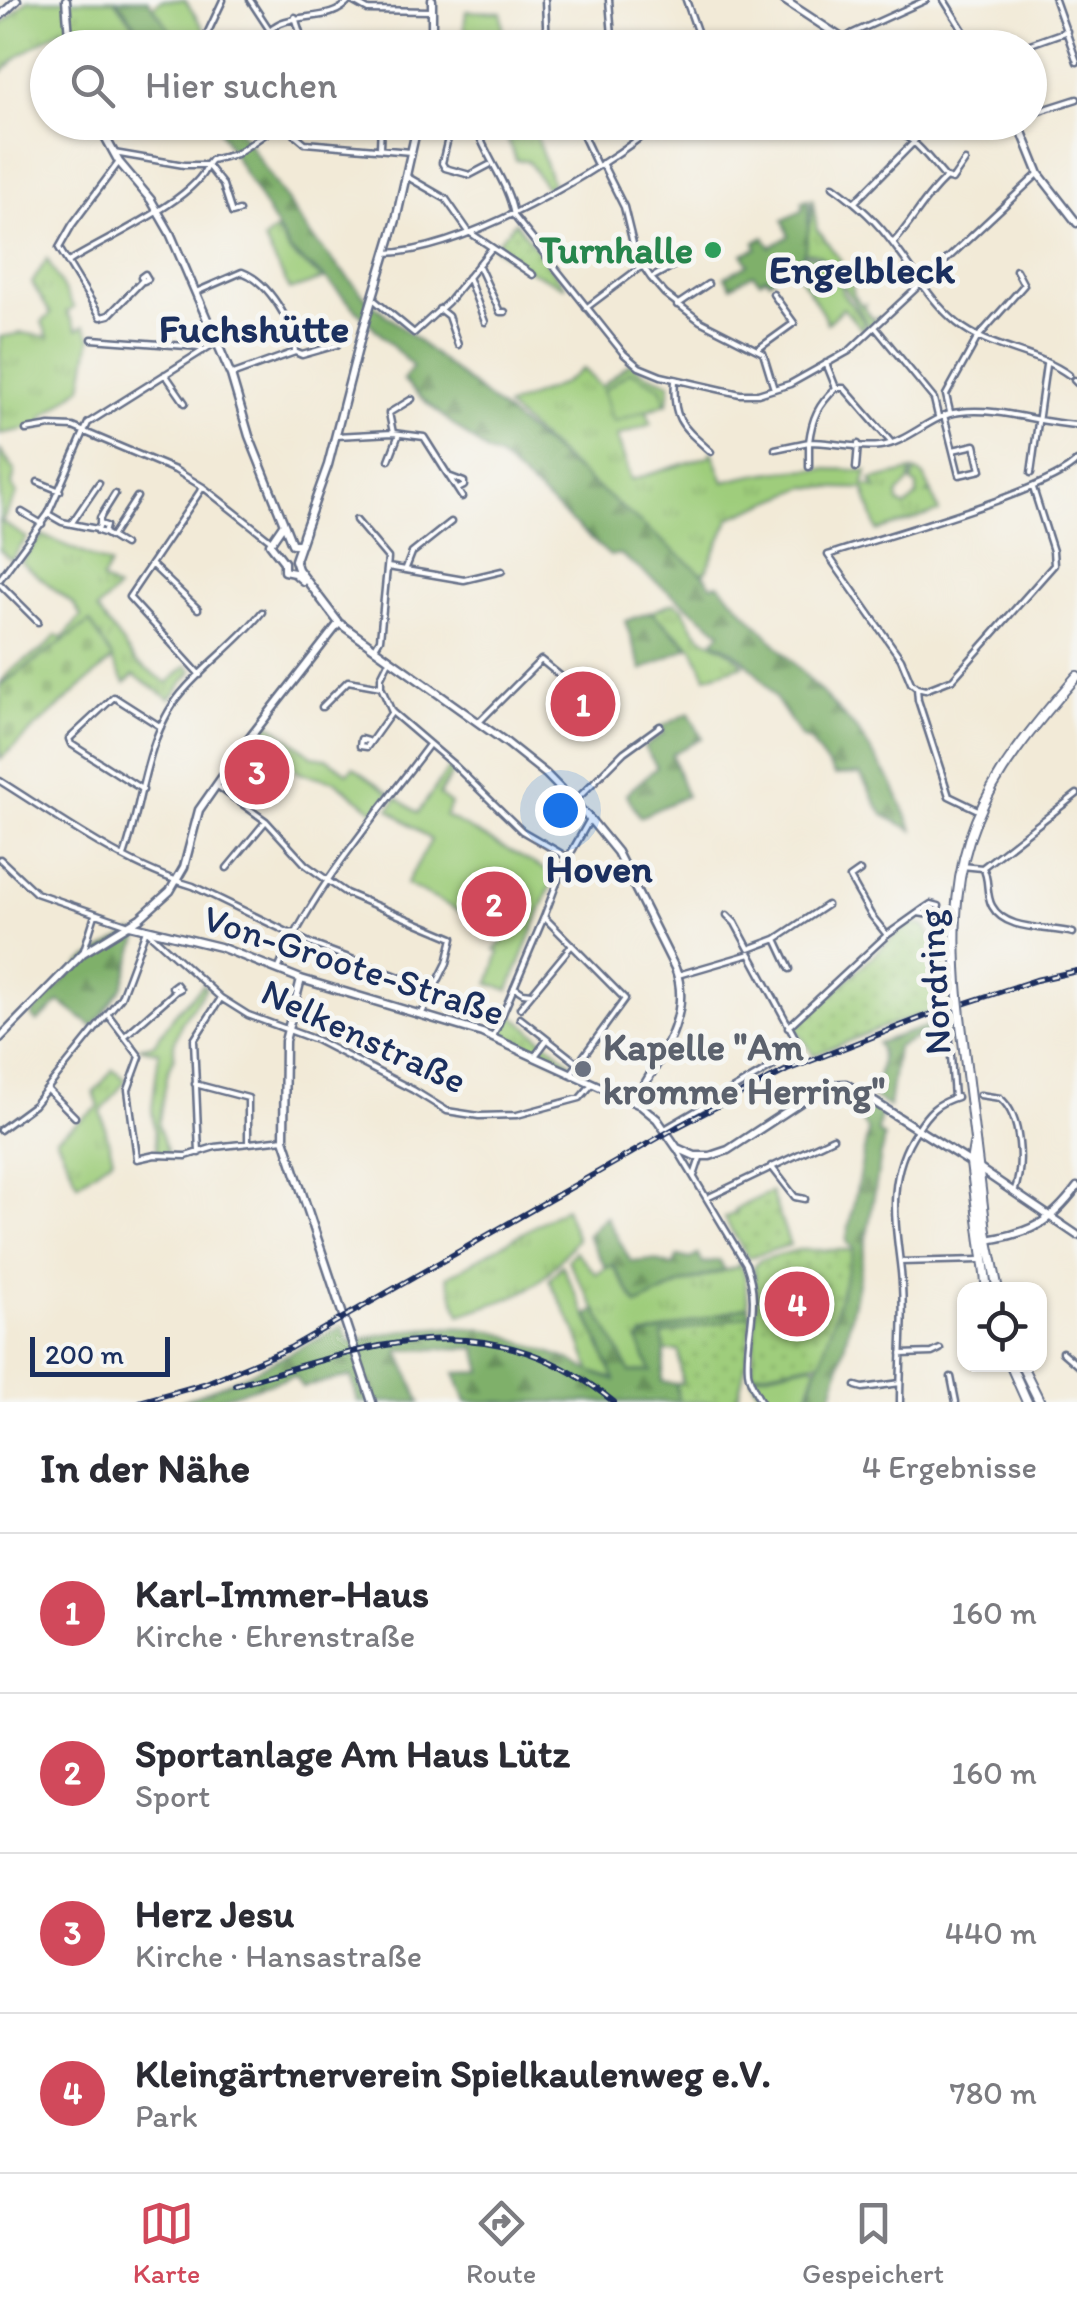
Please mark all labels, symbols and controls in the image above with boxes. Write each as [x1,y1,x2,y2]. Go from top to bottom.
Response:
search box [30,30,1047,140]
icon: search [65,58,120,113]
text: Hier suchen [145,62,337,108]
place label: Turnhalle [538,227,693,273]
marker: Turnhalle [702,239,724,261]
district label: Engelbleck [769,245,955,293]
district label: Fuchshütte [159,304,349,352]
pin: 1 [550,666,616,742]
pin: 3 [224,734,290,810]
your location [535,785,586,836]
district label: Hoven [546,844,653,892]
pin: 2 [462,866,526,942]
street label: Von-Groote-Straße [198,895,510,1035]
street label: Nordring [907,907,961,1056]
street label: Nelkenstraße [254,968,474,1104]
place label: Kapelle "Am kromme Herring" [603,1024,885,1114]
marker: Kapelle "Am kromme Herring" [572,1058,594,1080]
pin: 4 [764,1266,830,1342]
map controls [957,1282,1047,1372]
button: locate [957,1282,1047,1372]
scale bar [30,1332,170,1376]
text: 200 m [45,1337,124,1371]
text: In der Nähe [40,1442,250,1493]
text: 4 Ergebnisse [862,1448,1037,1486]
text: Karl-Immer-Haus [135,1571,429,1617]
text: 1 [65,1594,80,1632]
text: 160 m [951,1594,1037,1632]
text: Kirche · Ehrenstraße [135,1617,415,1655]
text: Sportanlage Am Haus Lütz [135,1731,570,1777]
text: 2 [64,1754,81,1792]
text: 160 m [951,1754,1037,1792]
text: Sport [135,1777,210,1815]
text: Herz Jesu [135,1891,294,1937]
text: 3 [64,1914,81,1952]
text: 440 m [945,1914,1037,1952]
text: Kirche · Hansastraße [135,1937,422,1975]
text: Kleingärtnerverein Spielkaulenweg e.V. [135,2051,771,2097]
text: 4 [63,2074,82,2112]
text: 780 m [950,2074,1037,2112]
text: Park [135,2097,198,2135]
tab: Karte [133,2196,200,2290]
tab: Route [466,2196,536,2290]
tab: Gespeichert [802,2196,944,2290]

